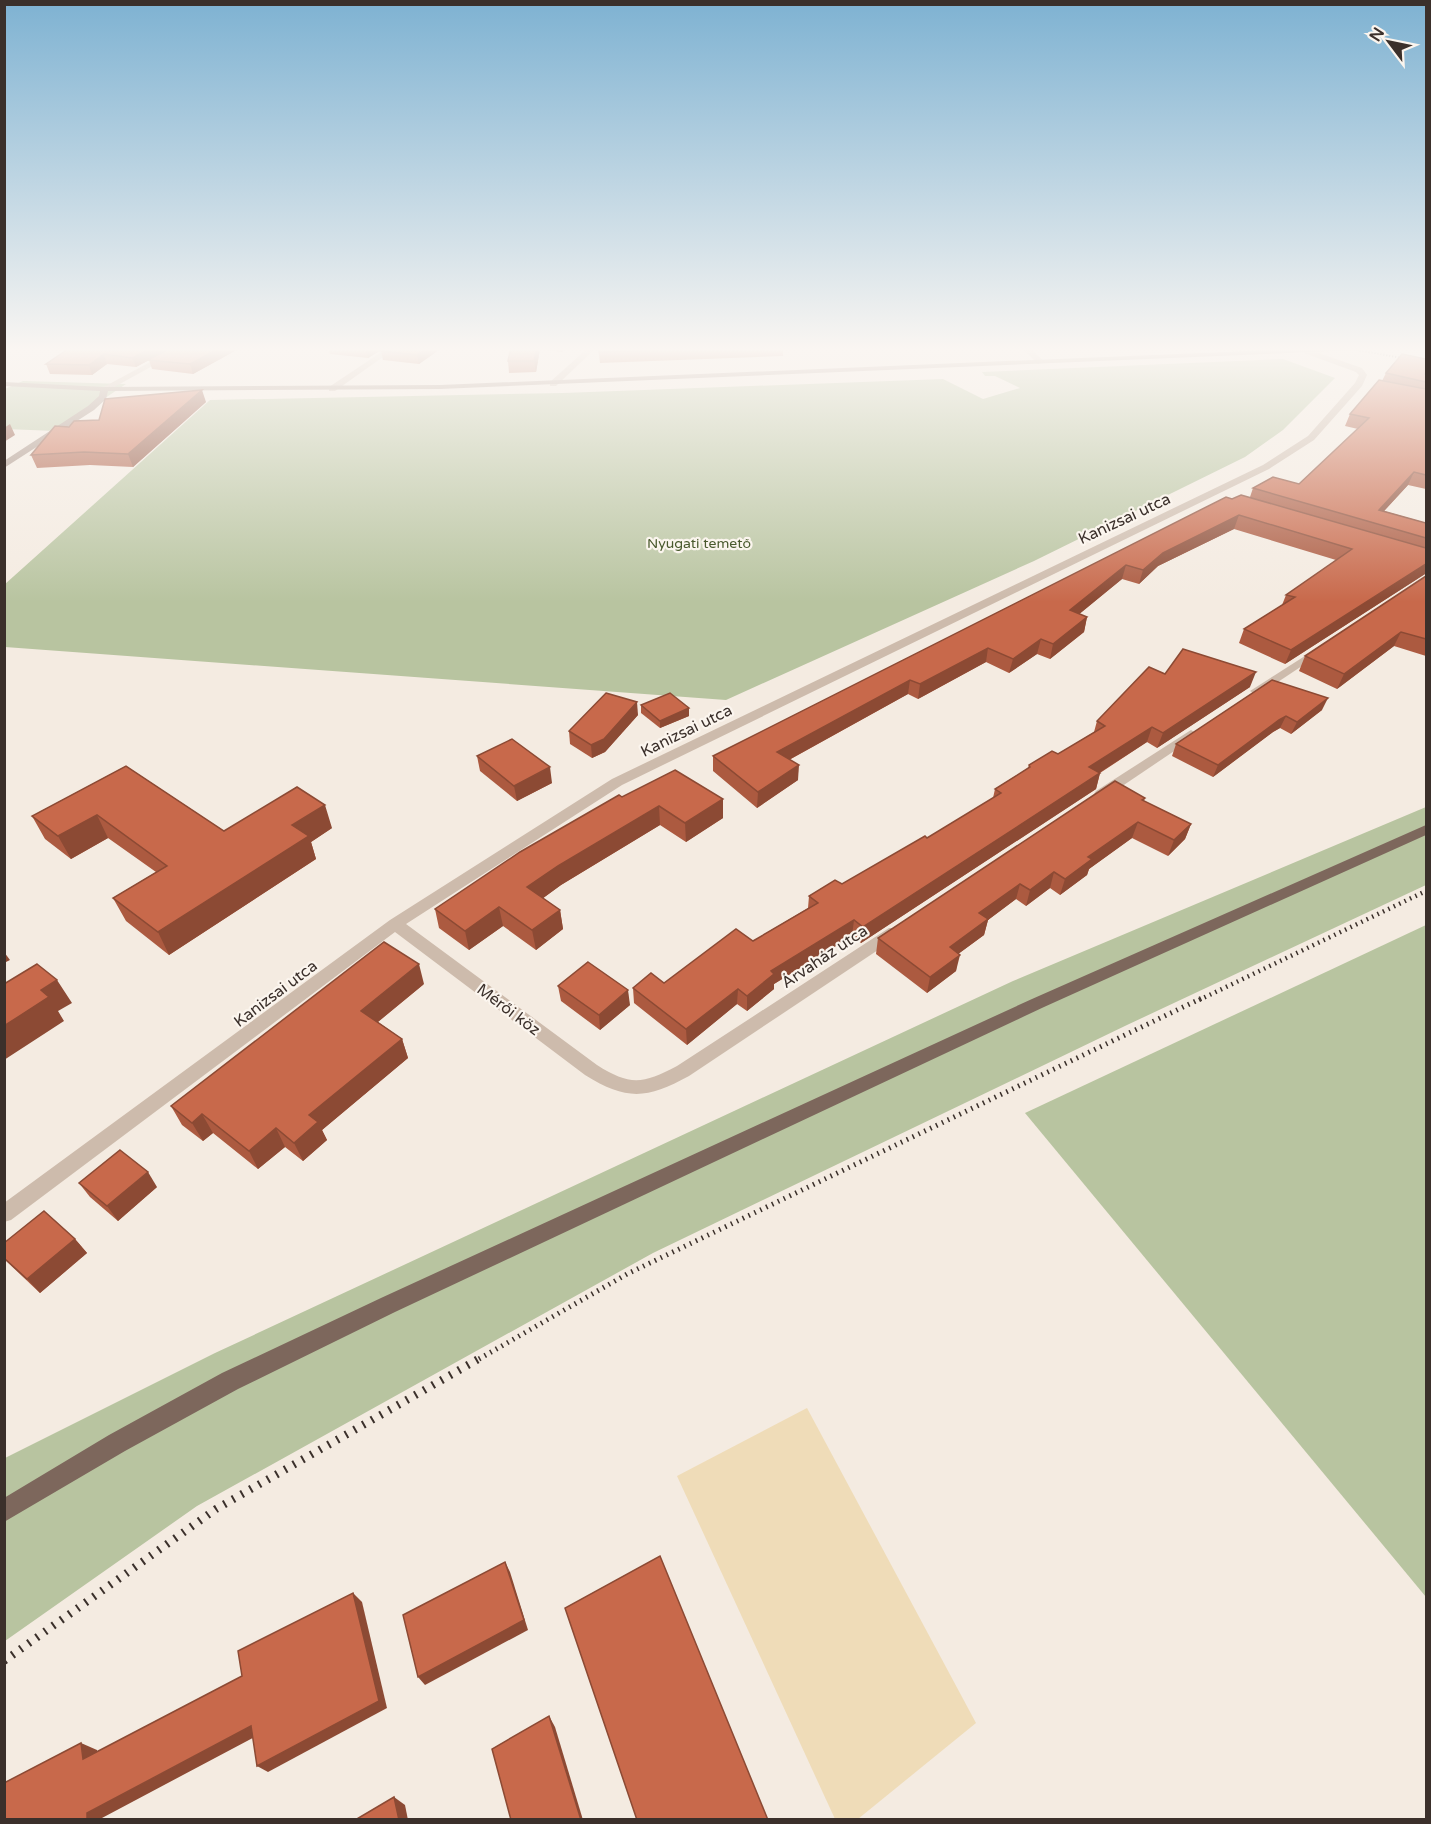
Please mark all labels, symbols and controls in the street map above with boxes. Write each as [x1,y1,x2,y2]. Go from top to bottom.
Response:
north arrow [1359,12,1419,72]
text: N [1365,24,1389,45]
street label: Kanizsai utca [1075,489,1174,549]
park label: Nyugati temető [647,535,751,552]
street label: Kanizsai utca [637,700,736,762]
street label: Árvaház utca [778,921,871,993]
street label: Kanizsai utca [230,956,321,1032]
street label: Mérői köz [473,979,544,1040]

